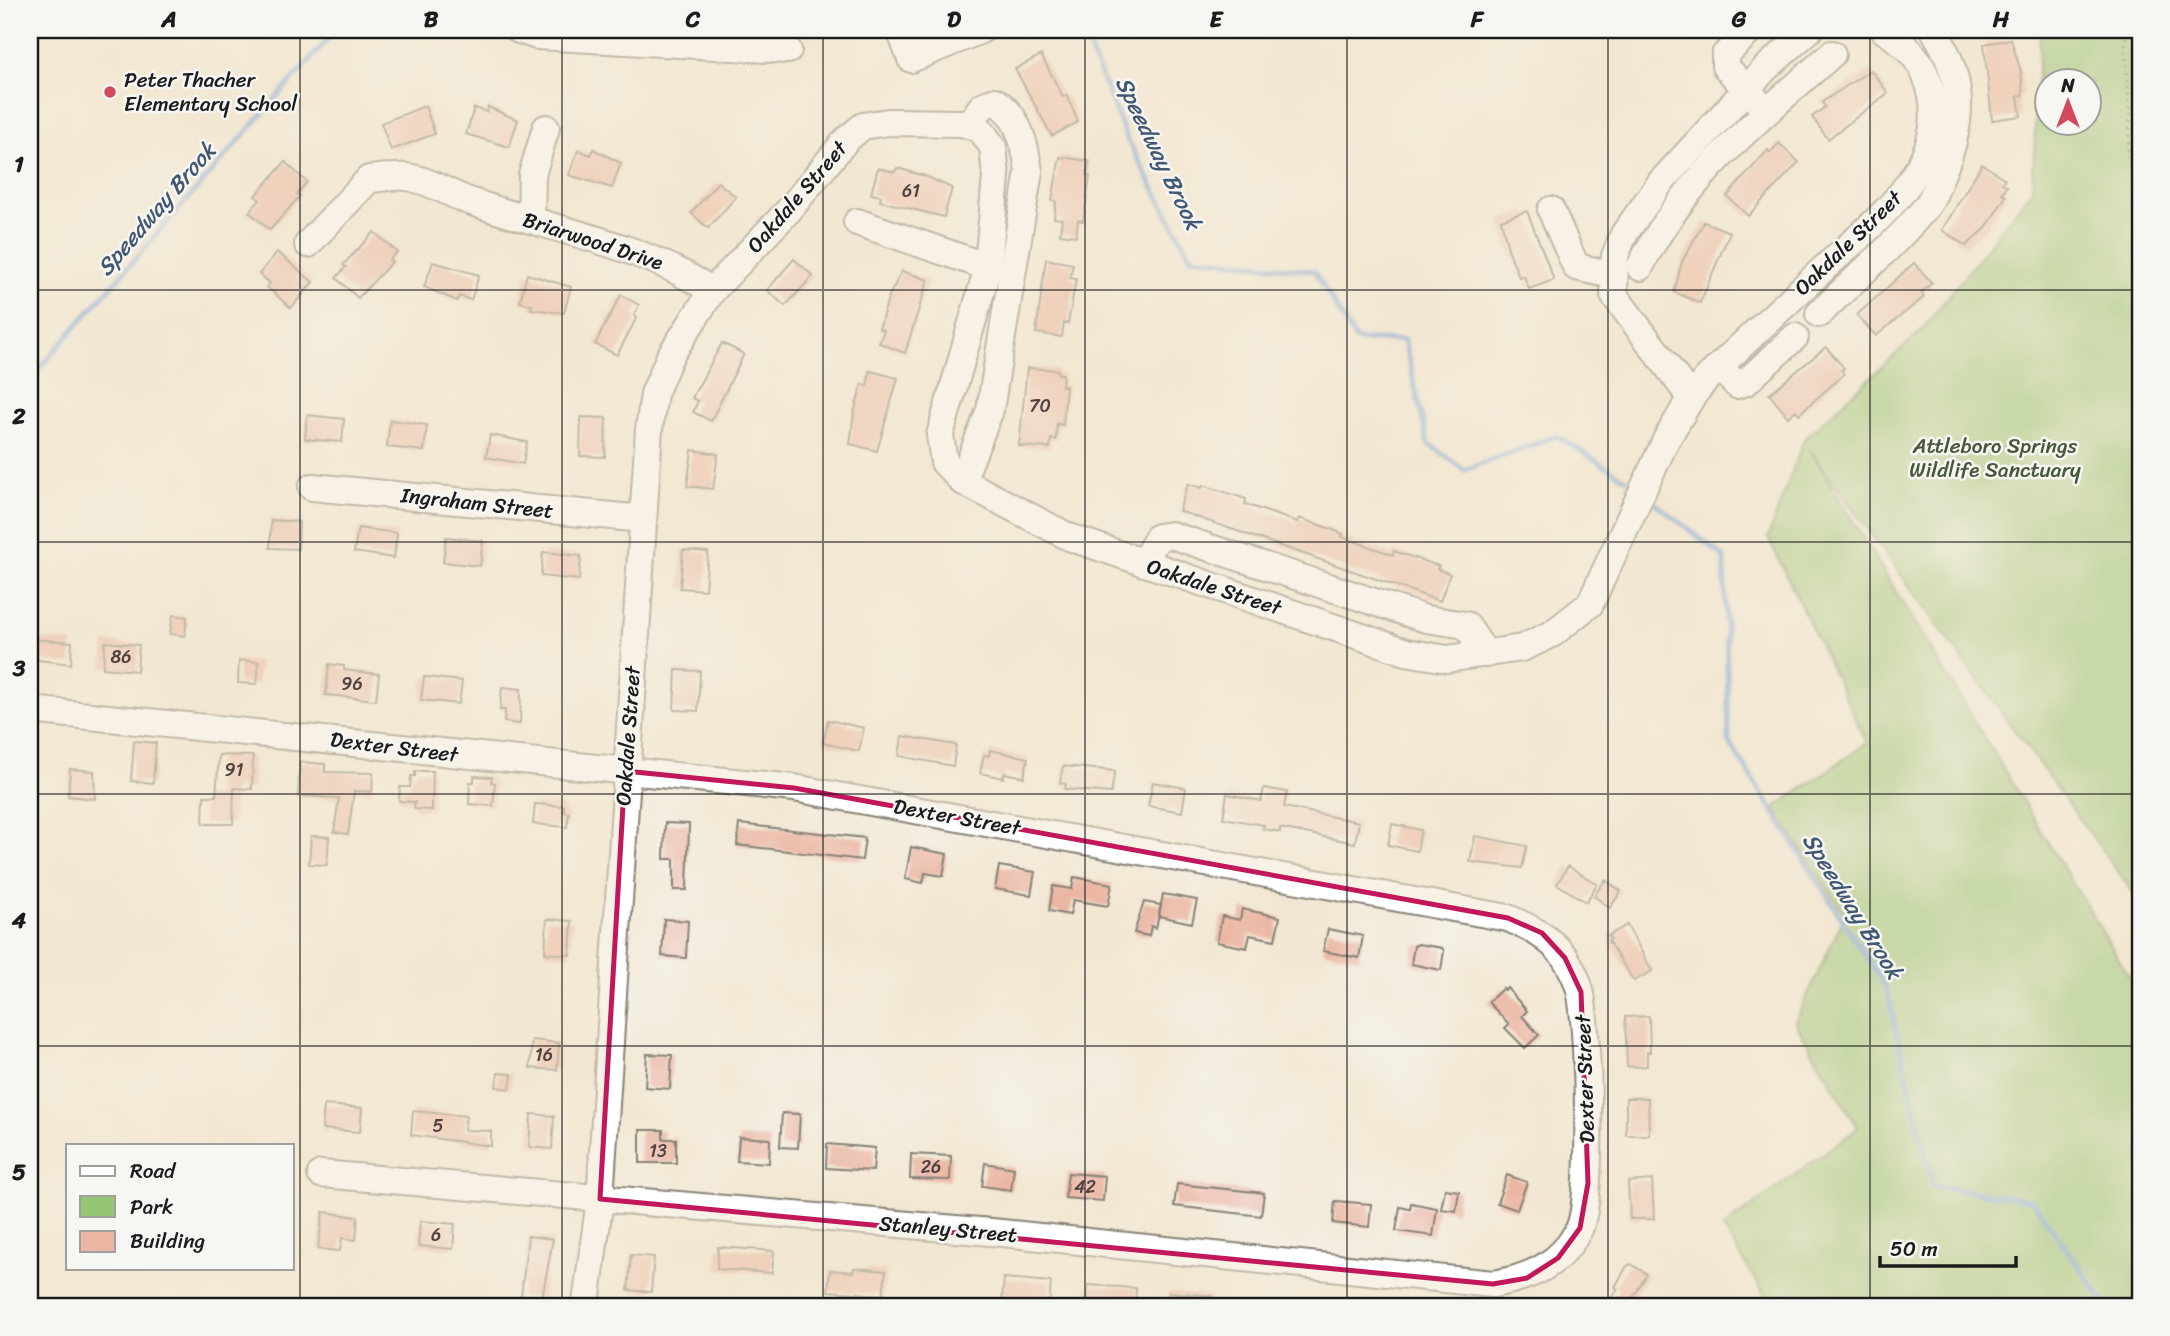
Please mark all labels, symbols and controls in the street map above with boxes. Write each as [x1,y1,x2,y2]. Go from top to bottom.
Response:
text: A [160,0,177,40]
text: B [424,0,439,40]
text: C [685,0,701,40]
text: D [947,0,962,40]
text: E [1210,0,1225,40]
text: F [1470,0,1485,40]
text: G [1731,0,1747,40]
text: H [1992,0,2010,40]
place label: Peter Thacher Elementary School [124,61,298,123]
north arrow [2034,66,2104,136]
water label: Speedway Brook [1103,69,1214,239]
text: N [2060,69,2075,102]
marker: Peter Thacher Elementary School [102,84,118,100]
water label: Speedway Brook [86,131,228,286]
street label: Oakdale Street [737,131,858,262]
text: 1 [14,144,24,185]
house number: 61 [902,175,920,207]
street label: Oakdale Street [1785,180,1912,305]
street label: Briarwood Drive [518,200,668,282]
house number: 70 [1029,390,1051,422]
text: 2 [11,396,26,437]
park label: Attleboro Springs Wildlife Sanctuary [1909,427,2081,489]
street label: Ingraham Street [398,476,555,530]
street label: Oakdale Street [1142,547,1288,627]
house number: 86 [110,641,132,673]
text: 3 [12,648,26,689]
street label: Oakdale Street [604,664,652,807]
house number: 96 [341,668,363,700]
street label: Dexter Street [328,720,462,774]
house number: 91 [225,754,244,786]
street label: Dexter Street [890,787,1025,847]
water label: Speedway Brook [1791,824,1915,990]
text: 4 [11,900,27,941]
street label: Dexter Street [1564,1013,1606,1144]
house number: 16 [535,1039,553,1071]
house number: 5 [433,1110,444,1142]
house number: 13 [649,1135,667,1167]
legend [66,1144,294,1270]
house number: 26 [921,1151,941,1183]
text: 5 [12,1152,26,1193]
text: Road [130,1152,177,1190]
house number: 42 [1074,1171,1096,1203]
text: Park [130,1188,173,1226]
street label: Stanley Street [877,1204,1019,1254]
house number: 6 [431,1219,441,1251]
text: Building [130,1222,206,1260]
scale bar [1880,1224,2016,1268]
text: 50 m [1890,1230,1938,1268]

